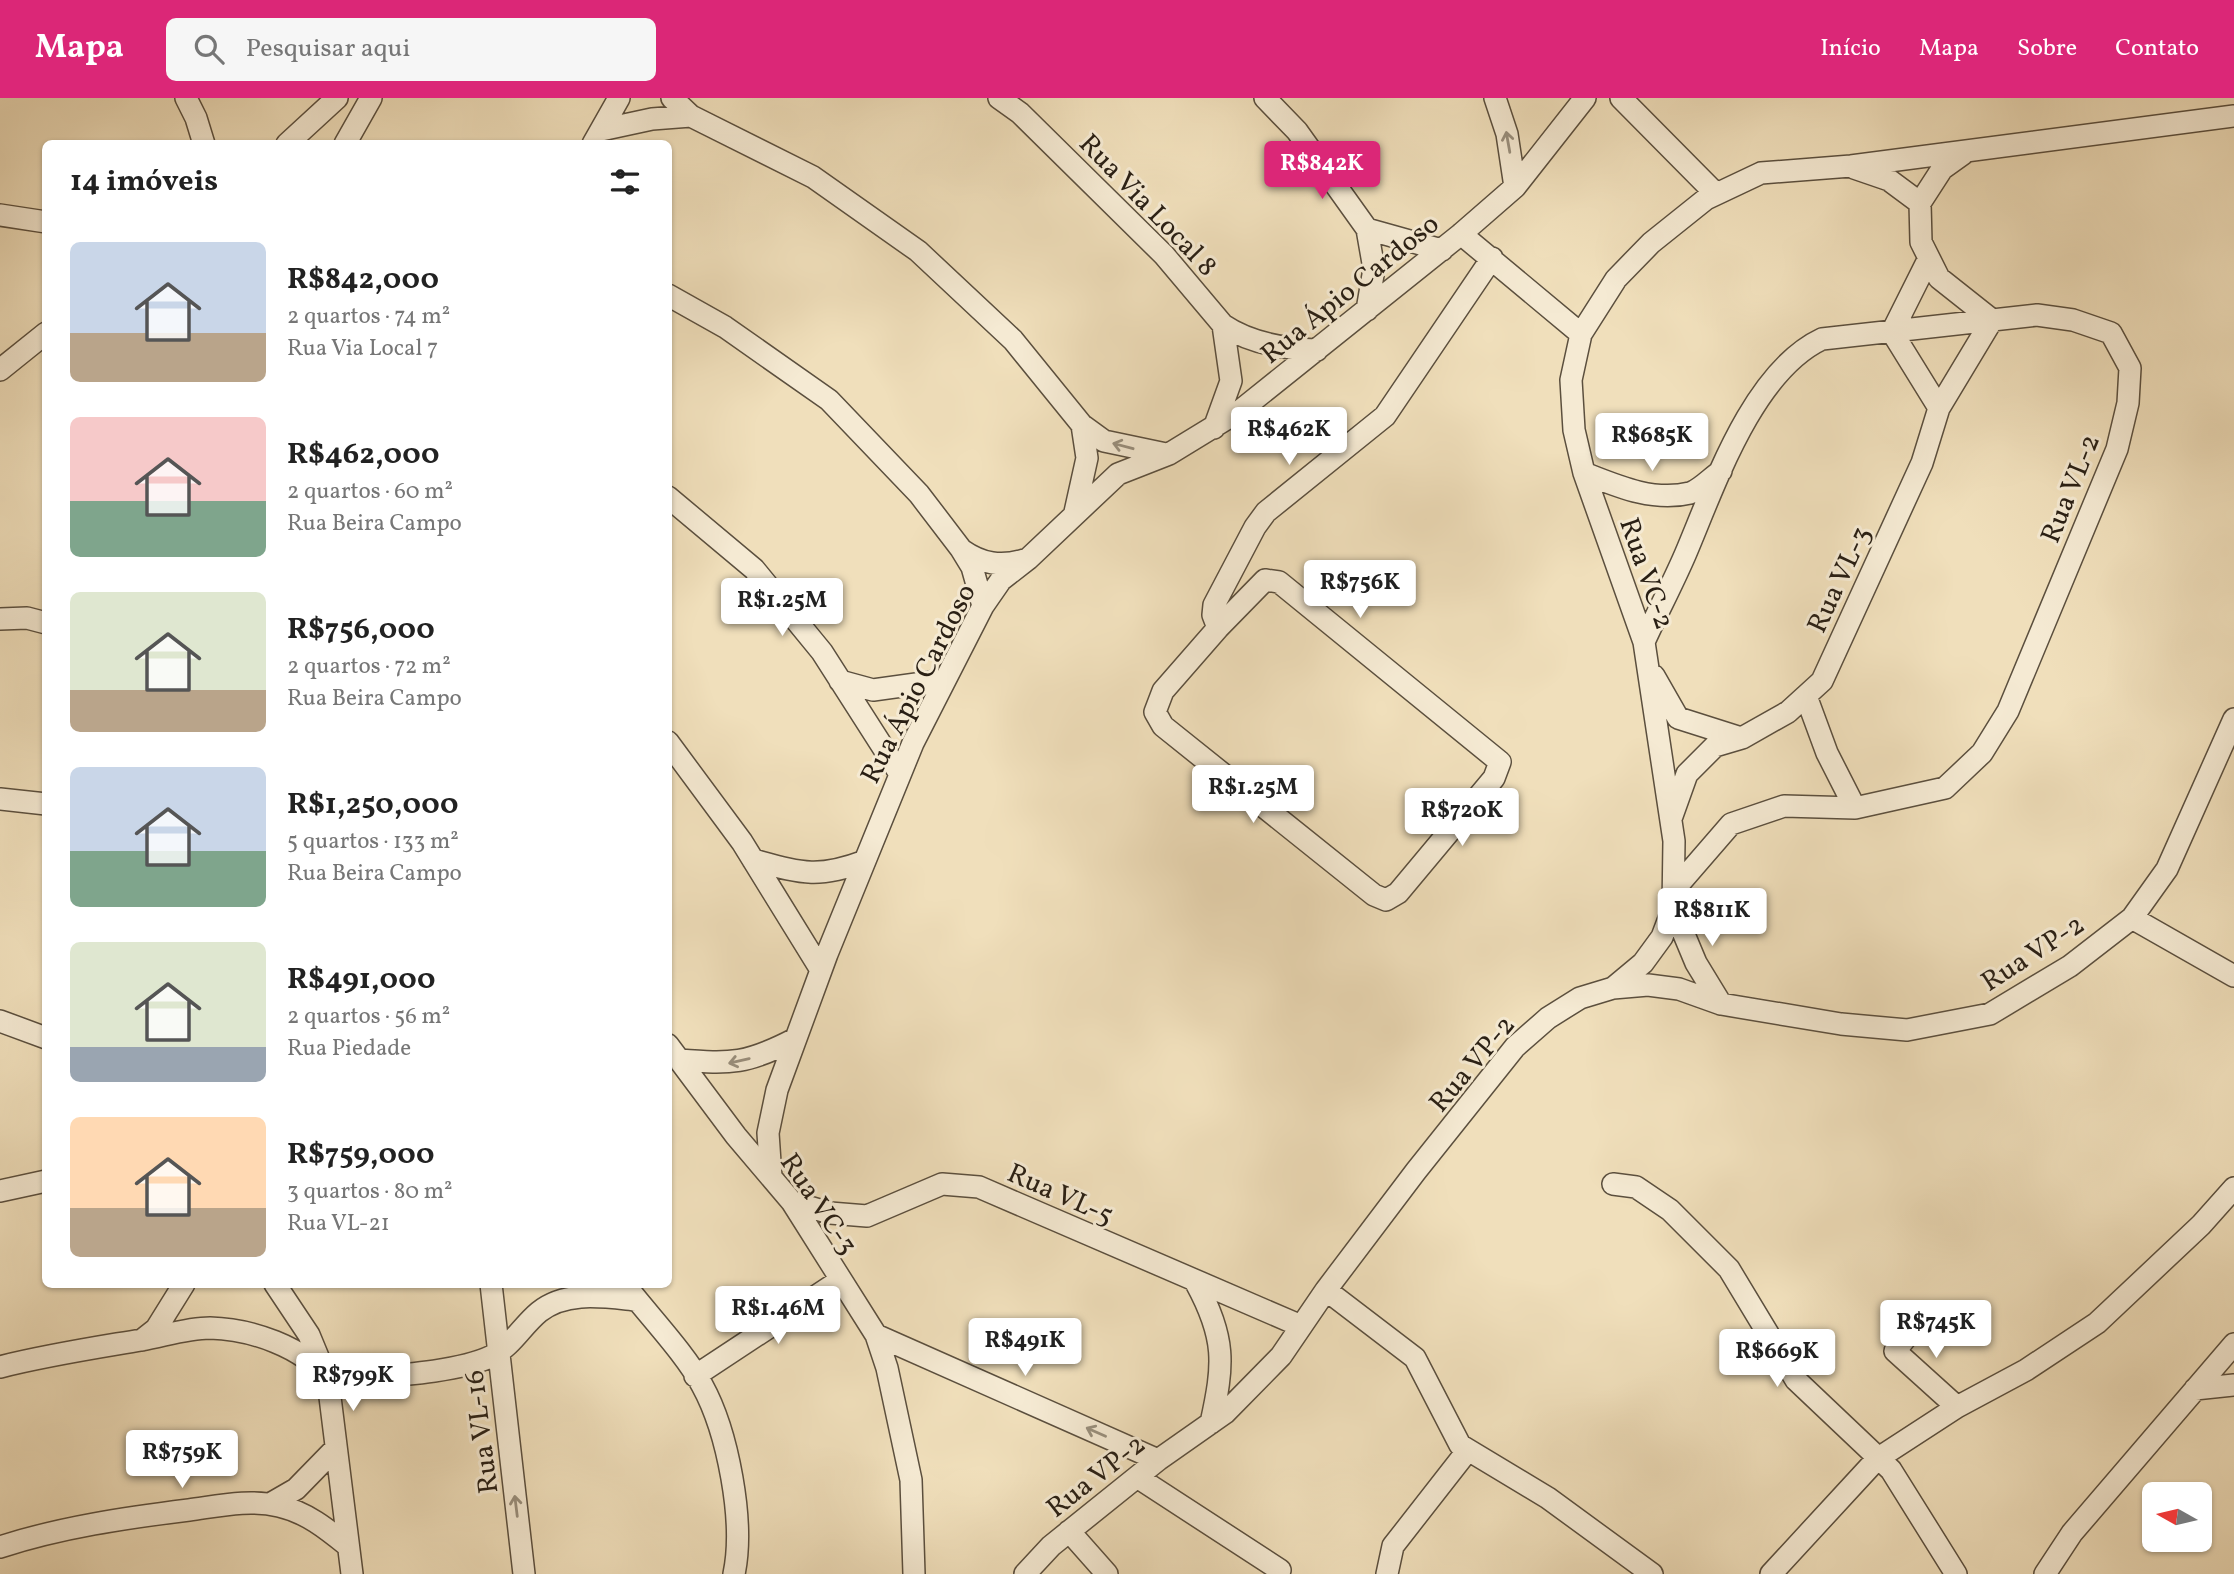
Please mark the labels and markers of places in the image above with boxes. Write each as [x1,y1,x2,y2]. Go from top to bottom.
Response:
pin: R$842K [1265,141,1379,201]
pin: R$462K [1232,408,1346,467]
pin: R$685K [1595,414,1709,473]
pin: R$756K [1303,560,1417,620]
pin: R$1.25M [717,578,847,638]
pin: R$1.25M [1188,766,1318,825]
pin: R$720K [1405,788,1519,848]
pin: R$811K [1655,888,1769,948]
pin: R$1.46M [713,1286,843,1346]
pin: R$745K [1879,1300,1993,1360]
pin: R$491K [968,1318,1082,1378]
pin: R$669K [1720,1330,1834,1389]
pin: R$799K [296,1354,410,1413]
pin: R$759K [125,1430,239,1490]

